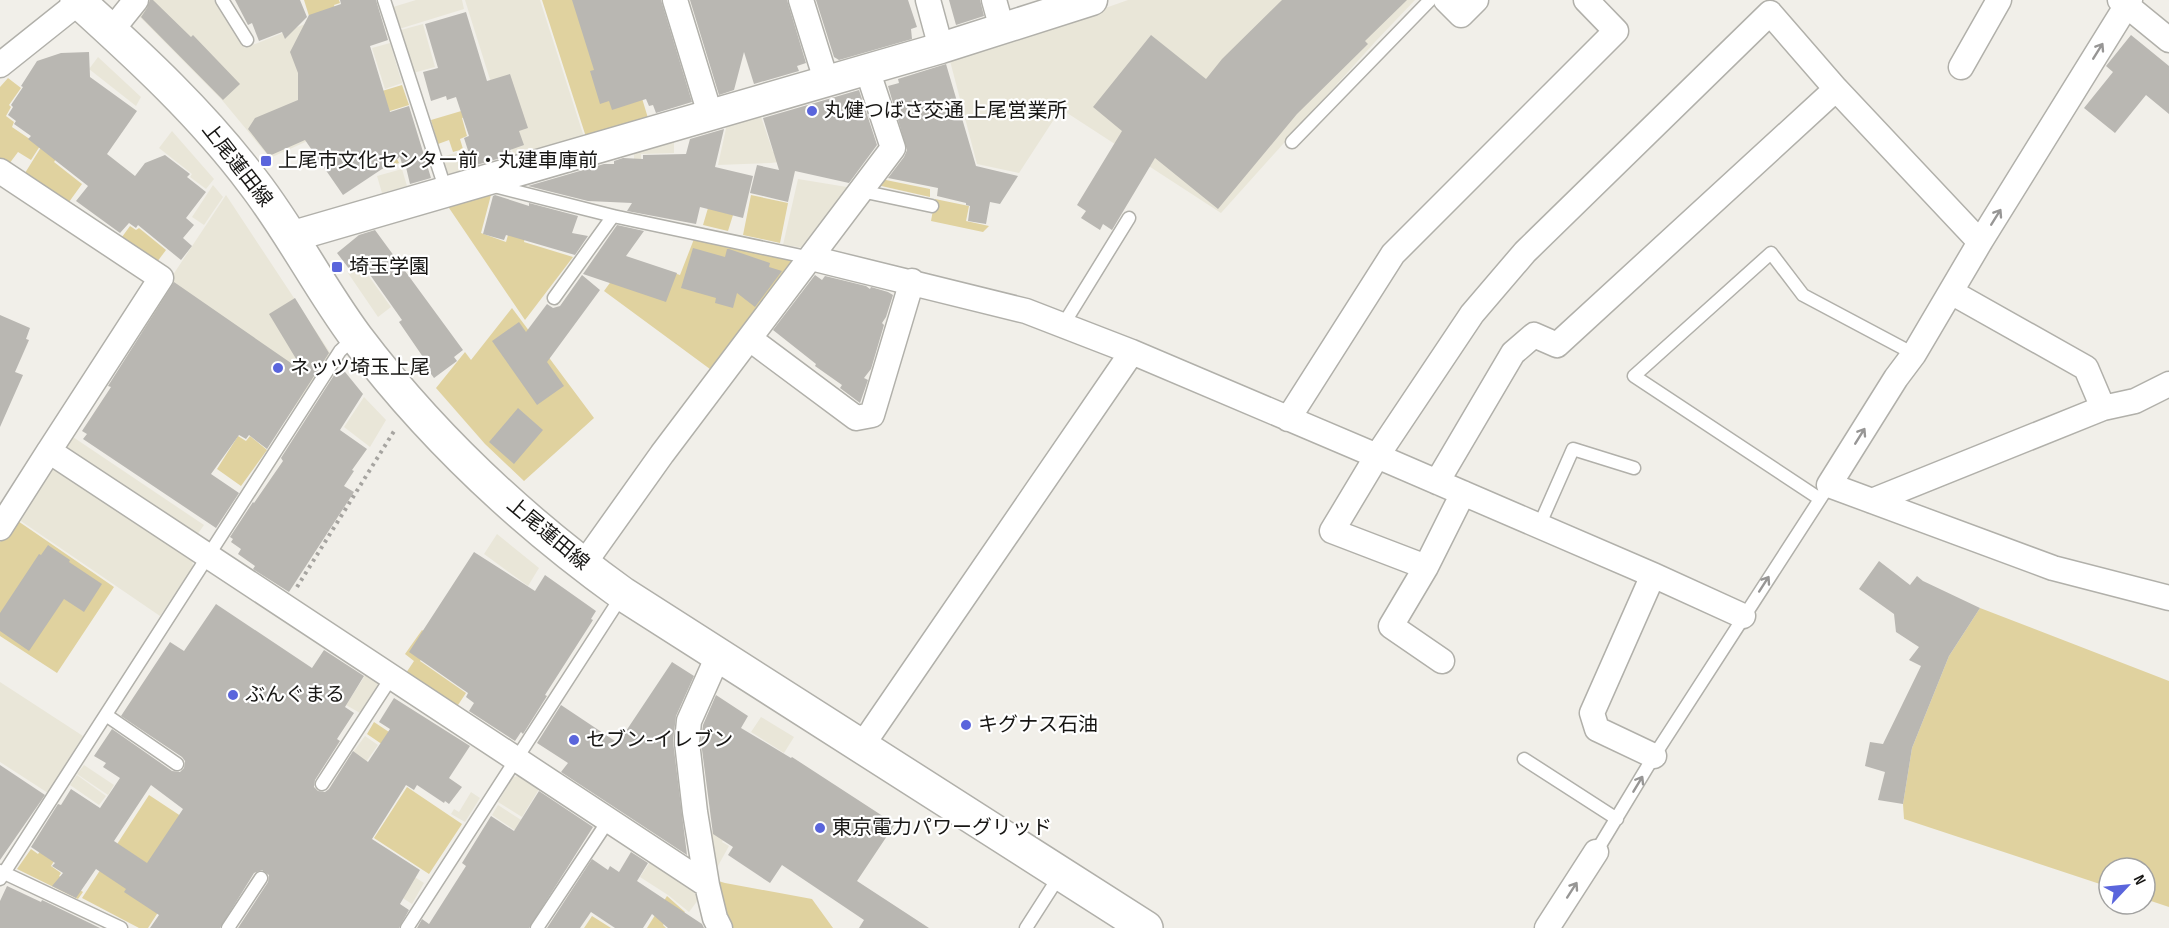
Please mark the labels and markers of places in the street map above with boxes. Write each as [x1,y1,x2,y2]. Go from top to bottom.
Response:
place label: 丸健つばさ交通 上尾営業所 [824,99,1067,123]
marker: 丸健つばさ交通 上尾営業所 [805,104,819,118]
place label: 上尾市文化センター前・丸建車庫前 [278,149,598,173]
marker: 上尾市文化センター前・丸建車庫前 [259,154,273,168]
place label: 埼玉学園 [349,255,429,279]
marker: 埼玉学園 [330,260,344,274]
place label: ネッツ埼玉上尾 [290,356,430,380]
marker: ネッツ埼玉上尾 [271,361,285,375]
place label: ぶんぐまる [245,683,345,707]
marker: ぶんぐまる [226,688,240,702]
place label: キグナス石油 [978,713,1098,737]
marker: キグナス石油 [959,718,973,732]
place label: セブン-イレブン [586,728,733,752]
marker: セブン-イレブン [567,733,581,747]
place label: 東京電力パワーグリッド [832,816,1052,840]
marker: 東京電力パワーグリッド [813,821,827,835]

